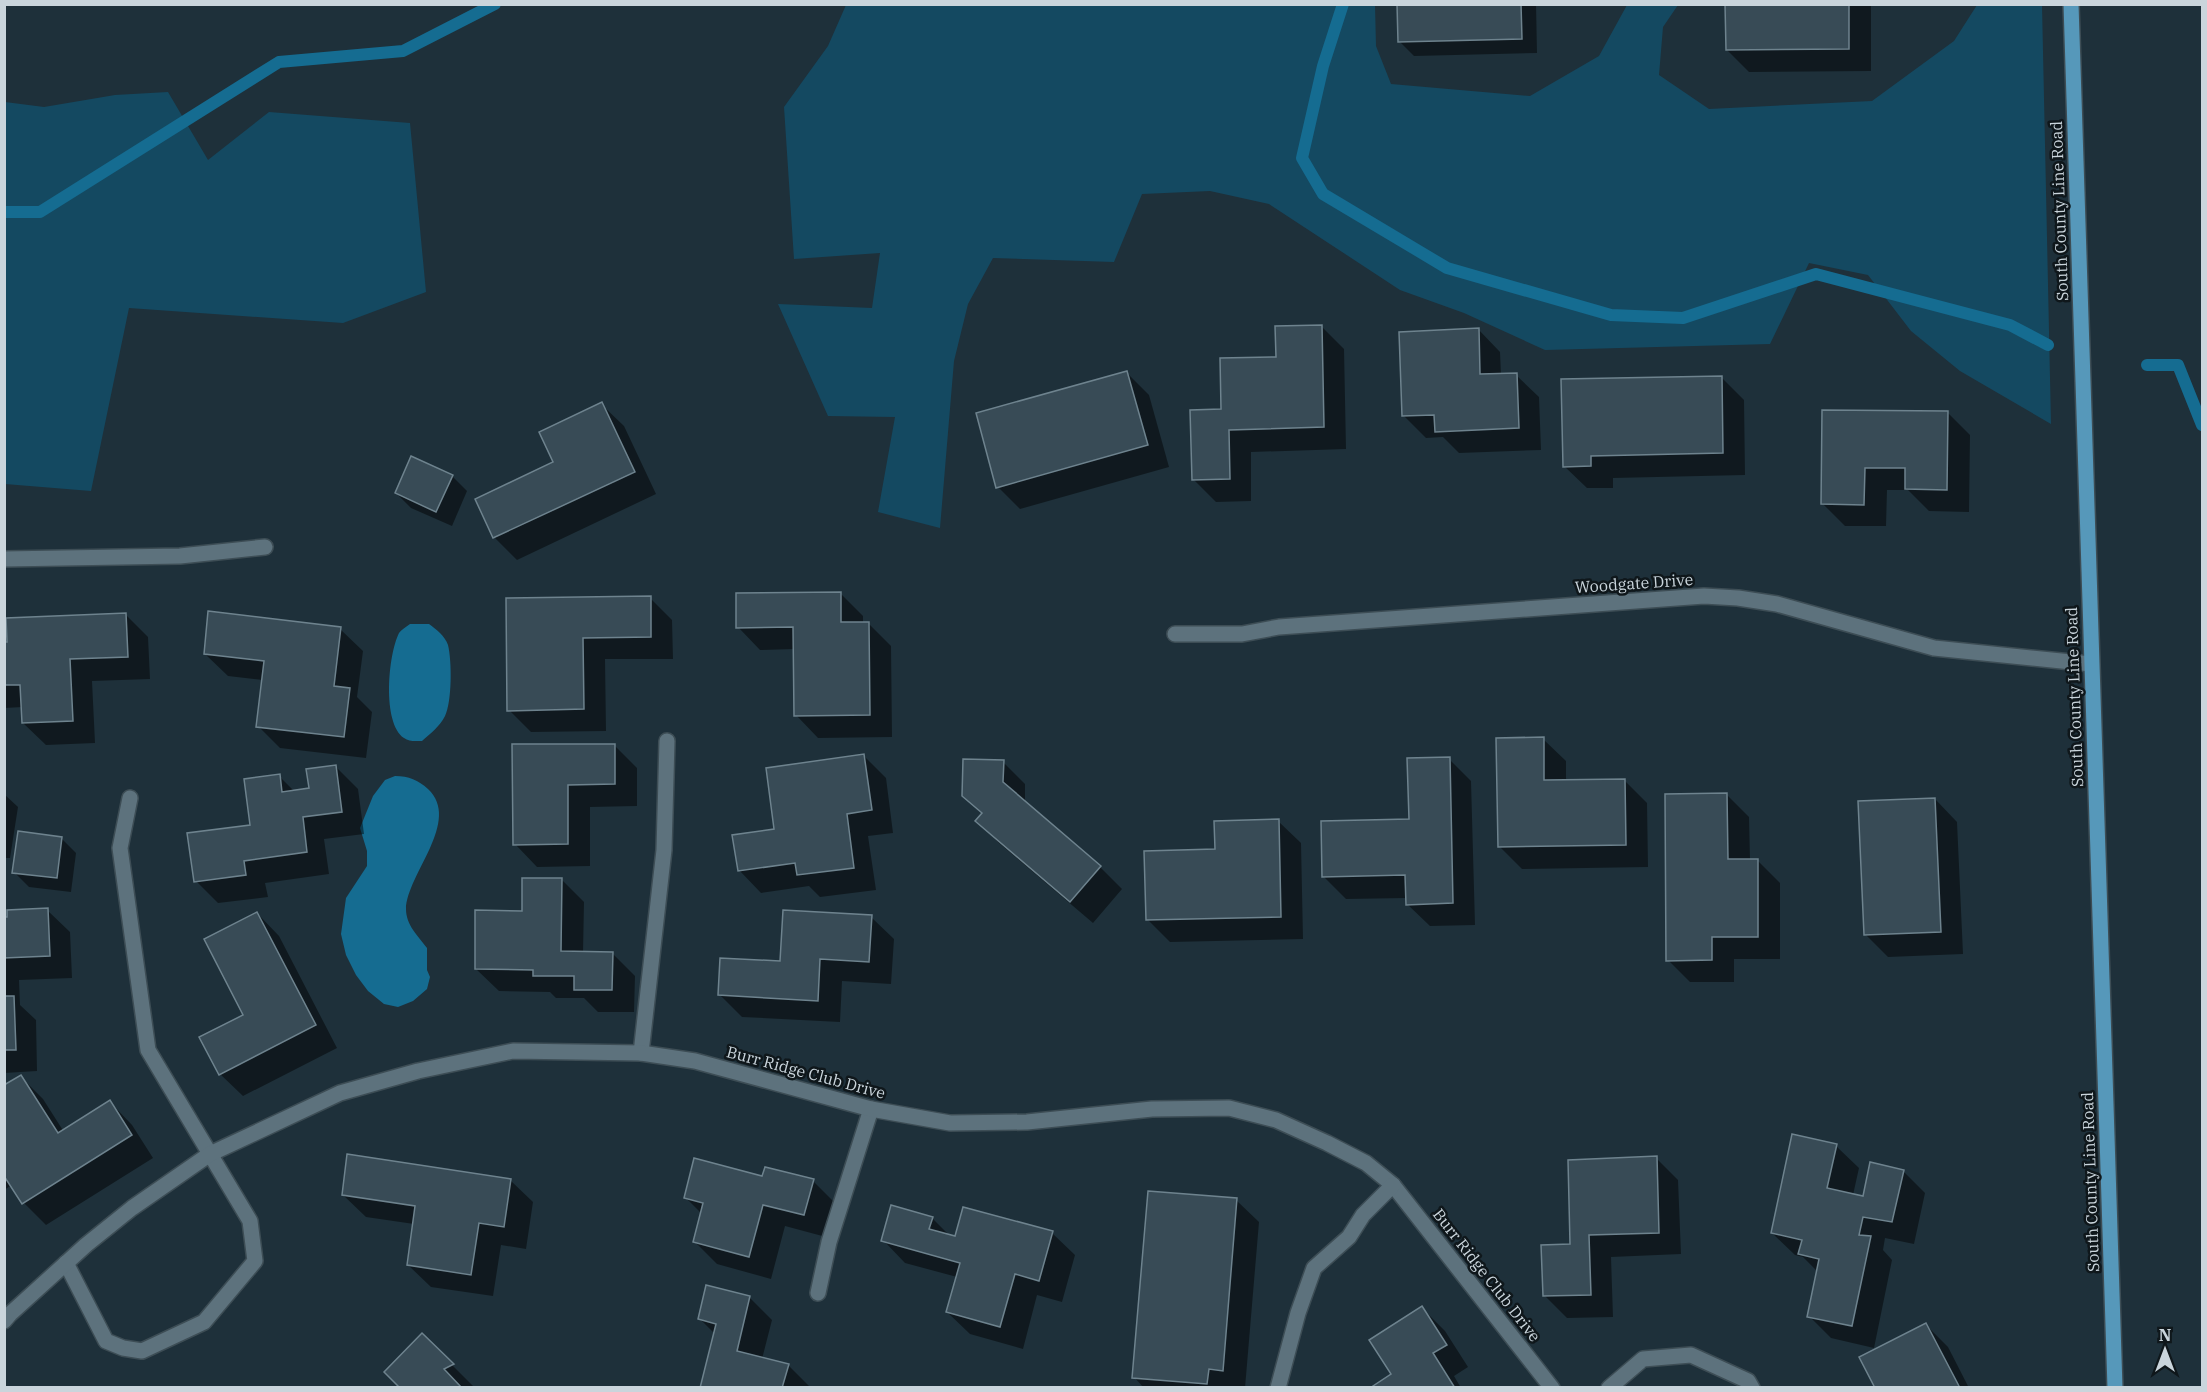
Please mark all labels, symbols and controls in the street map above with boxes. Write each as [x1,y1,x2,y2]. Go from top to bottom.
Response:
street label: South County Line Road [2046,120,2072,301]
street label: Woodgate Drive [1574,569,1694,597]
street label: South County Line Road [2061,606,2087,787]
street label: Burr Ridge Club Drive [724,1041,888,1103]
street label: South County Line Road [2077,1091,2103,1272]
street label: Burr Ridge Club Drive [1429,1204,1545,1346]
north arrow [2135,1320,2195,1380]
text: N [2159,1325,2171,1345]

